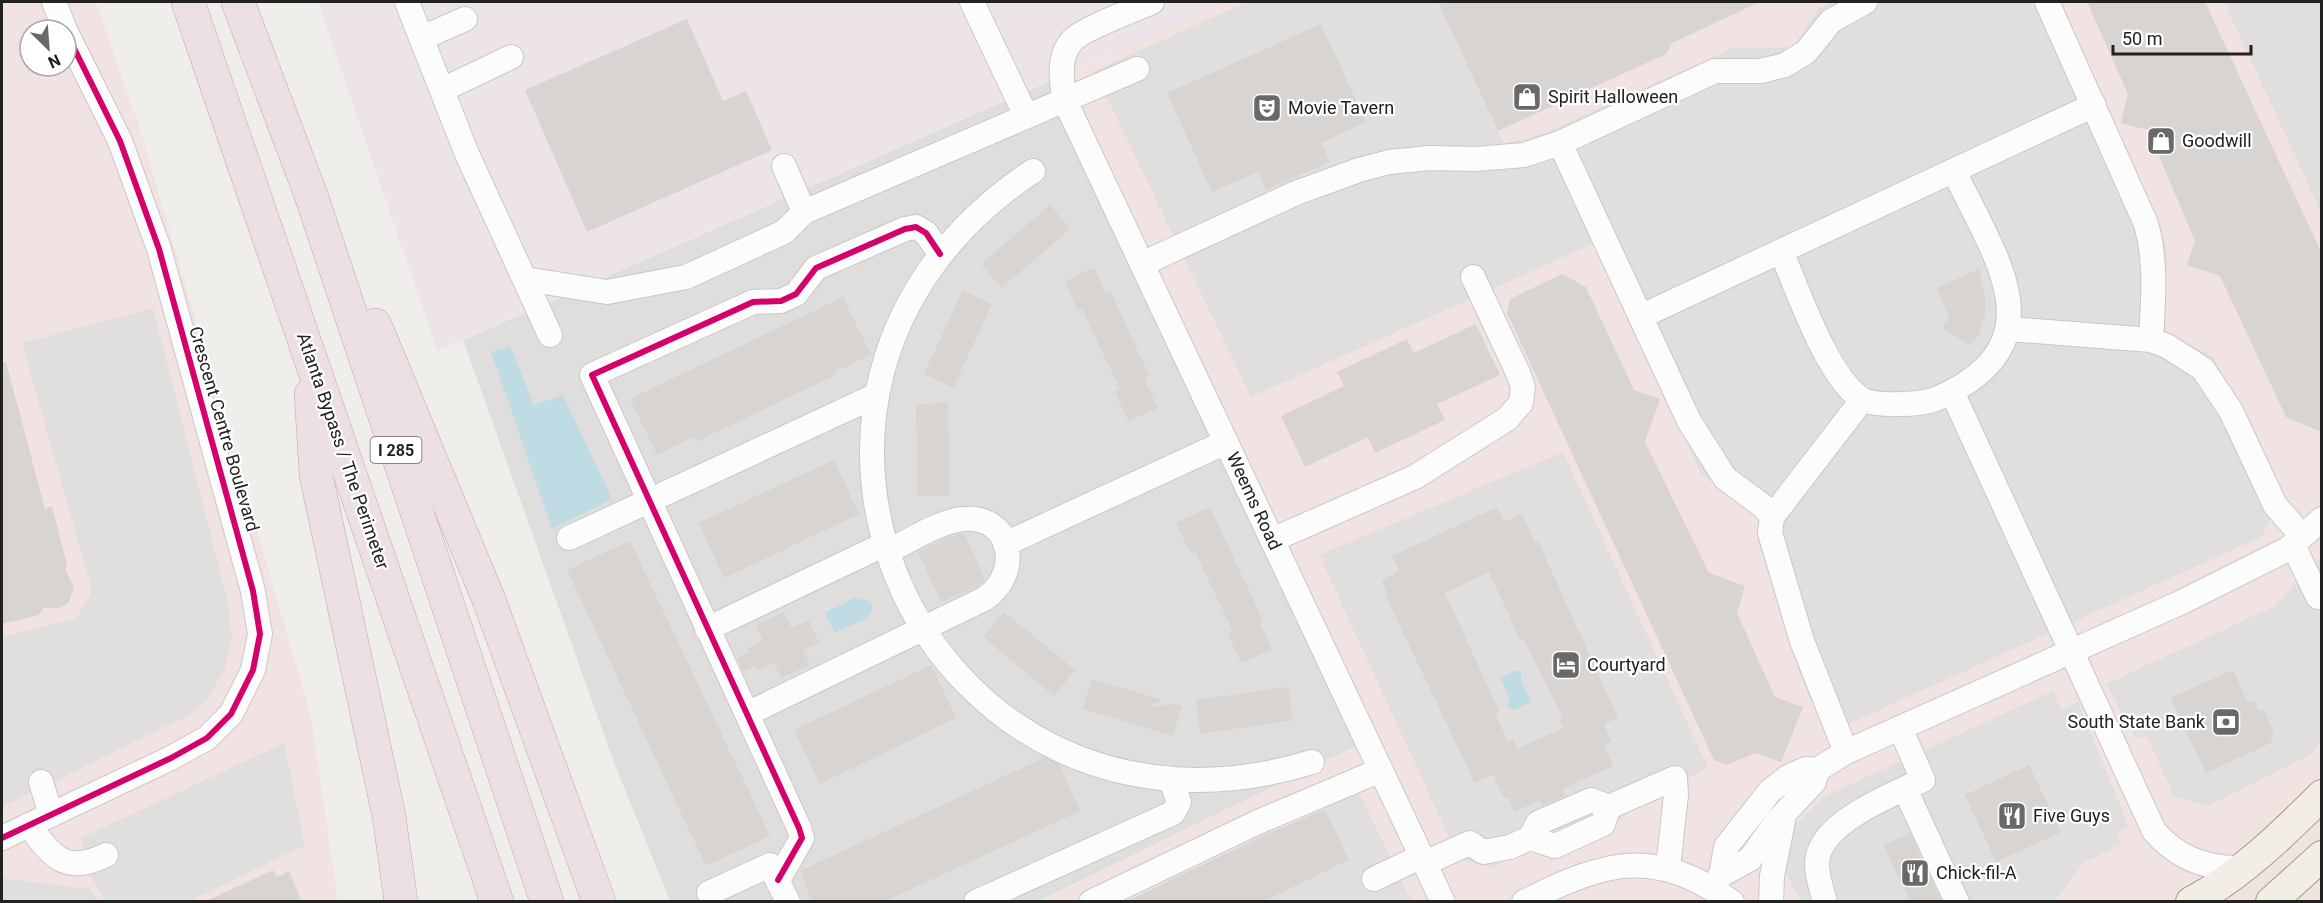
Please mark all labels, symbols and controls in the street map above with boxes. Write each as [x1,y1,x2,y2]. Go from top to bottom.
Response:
north arrow [18,18,78,78]
scale bar [2113,18,2251,56]
text: 50 m [2122,28,2162,49]
text: N [45,50,63,72]
shop icon: Spirit Halloween [1511,81,1543,113]
place label: Spirit Halloween [1548,86,1678,107]
theatre icon: Movie Tavern [1251,92,1283,124]
place label: Movie Tavern [1288,97,1394,118]
shop icon: Goodwill [2145,125,2177,157]
place label: Goodwill [2182,130,2252,151]
street label: Crescent Centre Boulevard [185,324,264,534]
street label: Atlanta Bypass / The Perimeter [293,330,394,572]
road number: I 285 [370,437,422,463]
street label: Weems Road [1223,448,1286,553]
hotel icon: Courtyard [1550,649,1582,681]
place label: Courtyard [1587,654,1666,675]
bank icon: South State Bank [2210,706,2242,738]
place label: South State Bank [2068,711,2206,732]
restaurant icon: Five Guys [1996,800,2028,832]
place label: Five Guys [2033,805,2110,826]
restaurant icon: Chick-fil-A [1899,857,1931,889]
place label: Chick-fil-A [1936,862,2017,883]

